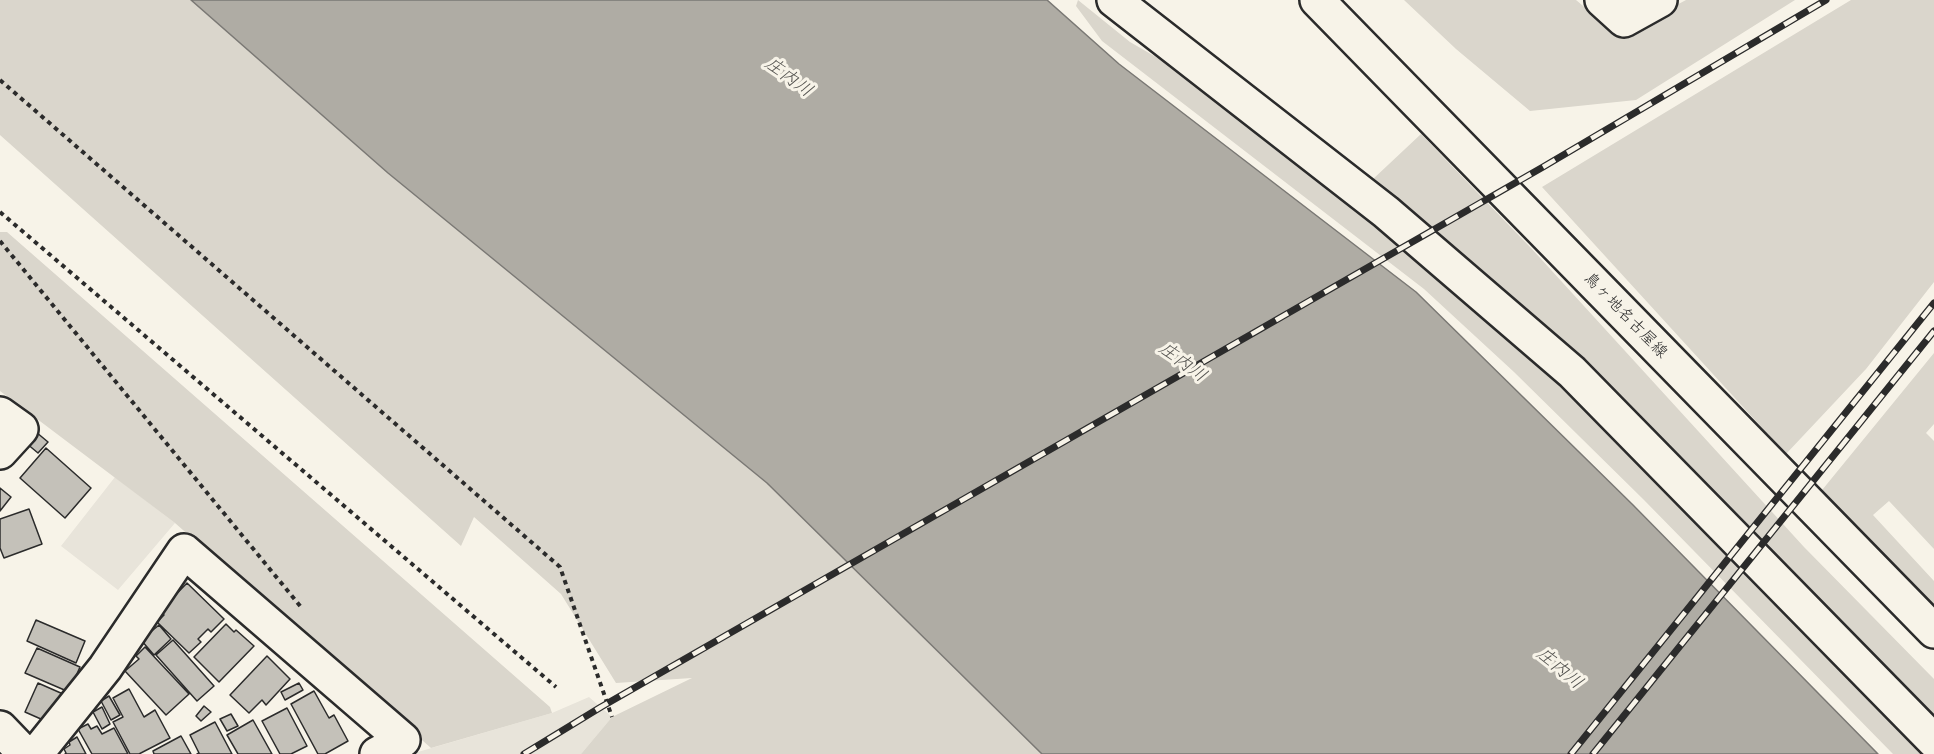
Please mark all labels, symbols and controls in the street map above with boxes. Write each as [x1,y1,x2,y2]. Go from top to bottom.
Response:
water label: 庄内川 [761,52,817,102]
street label: 鳥ヶ地名古屋線 [1580,268,1672,362]
water label: 庄内川 [1155,337,1211,387]
water label: 庄内川 [1532,642,1588,694]

